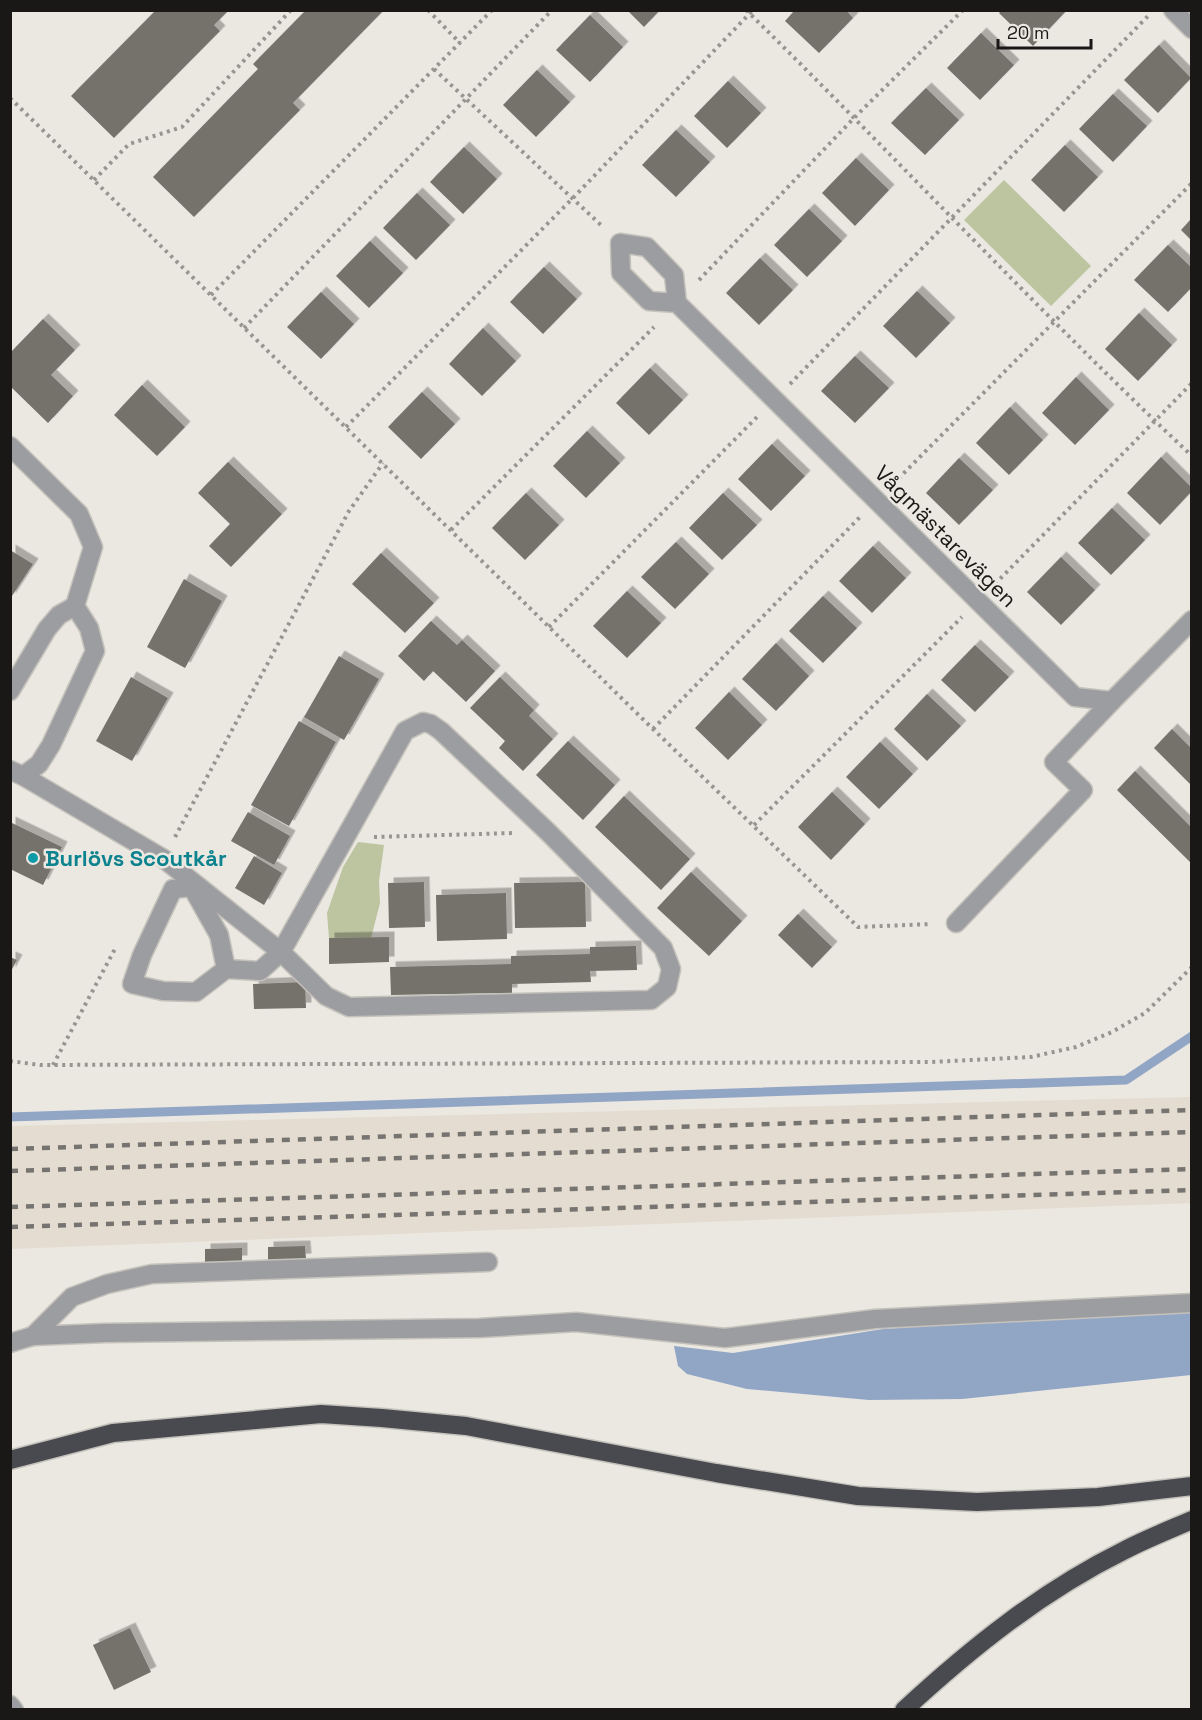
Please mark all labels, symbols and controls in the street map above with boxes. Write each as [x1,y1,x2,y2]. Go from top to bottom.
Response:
scale bar [998,12,1091,50]
text: 20 m [1007,21,1050,44]
street label: Vågmästarevägen [869,459,1023,613]
place label: Burlövs Scoutkår [45,844,227,872]
marker: Burlövs Scoutkår [26,851,40,865]

